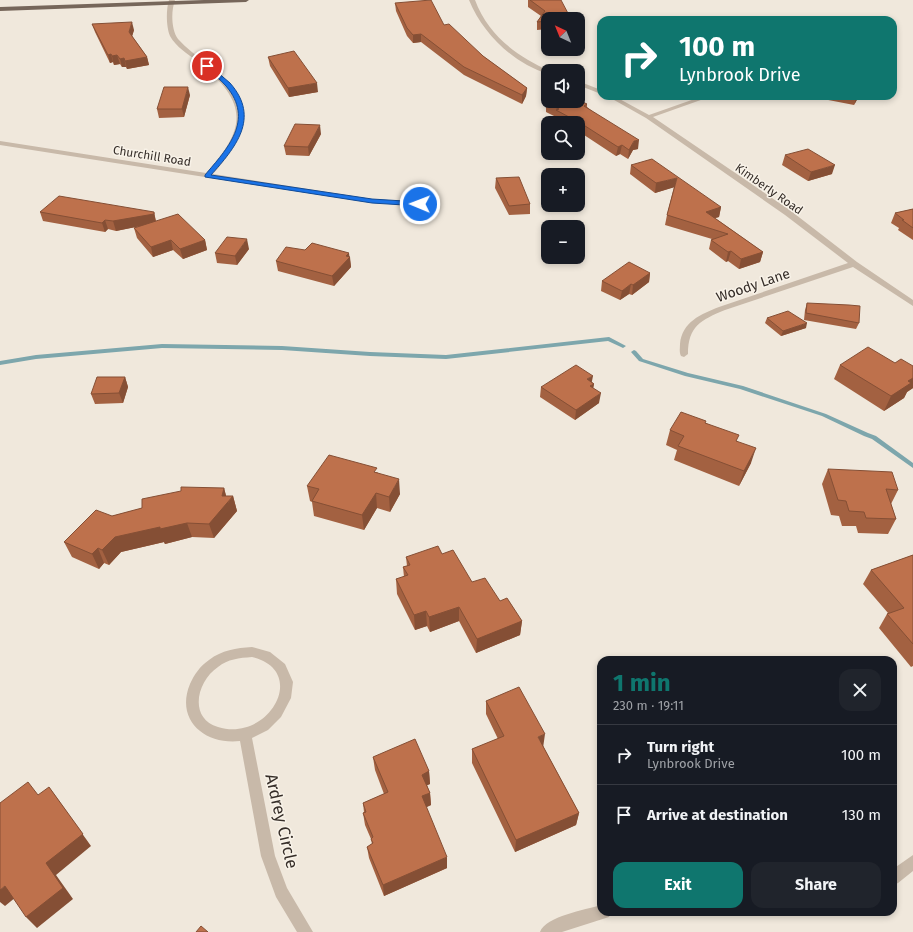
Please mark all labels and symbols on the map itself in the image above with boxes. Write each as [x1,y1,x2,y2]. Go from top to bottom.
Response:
north arrow [541,12,585,56]
pin [190,49,224,83]
street label: Churchill Road [112,143,192,169]
street label: Kimberly Road [733,161,805,217]
position arrow [399,183,441,225]
street label: Woody Lane [714,265,792,306]
street label: Ardrey Circle [260,772,303,871]

